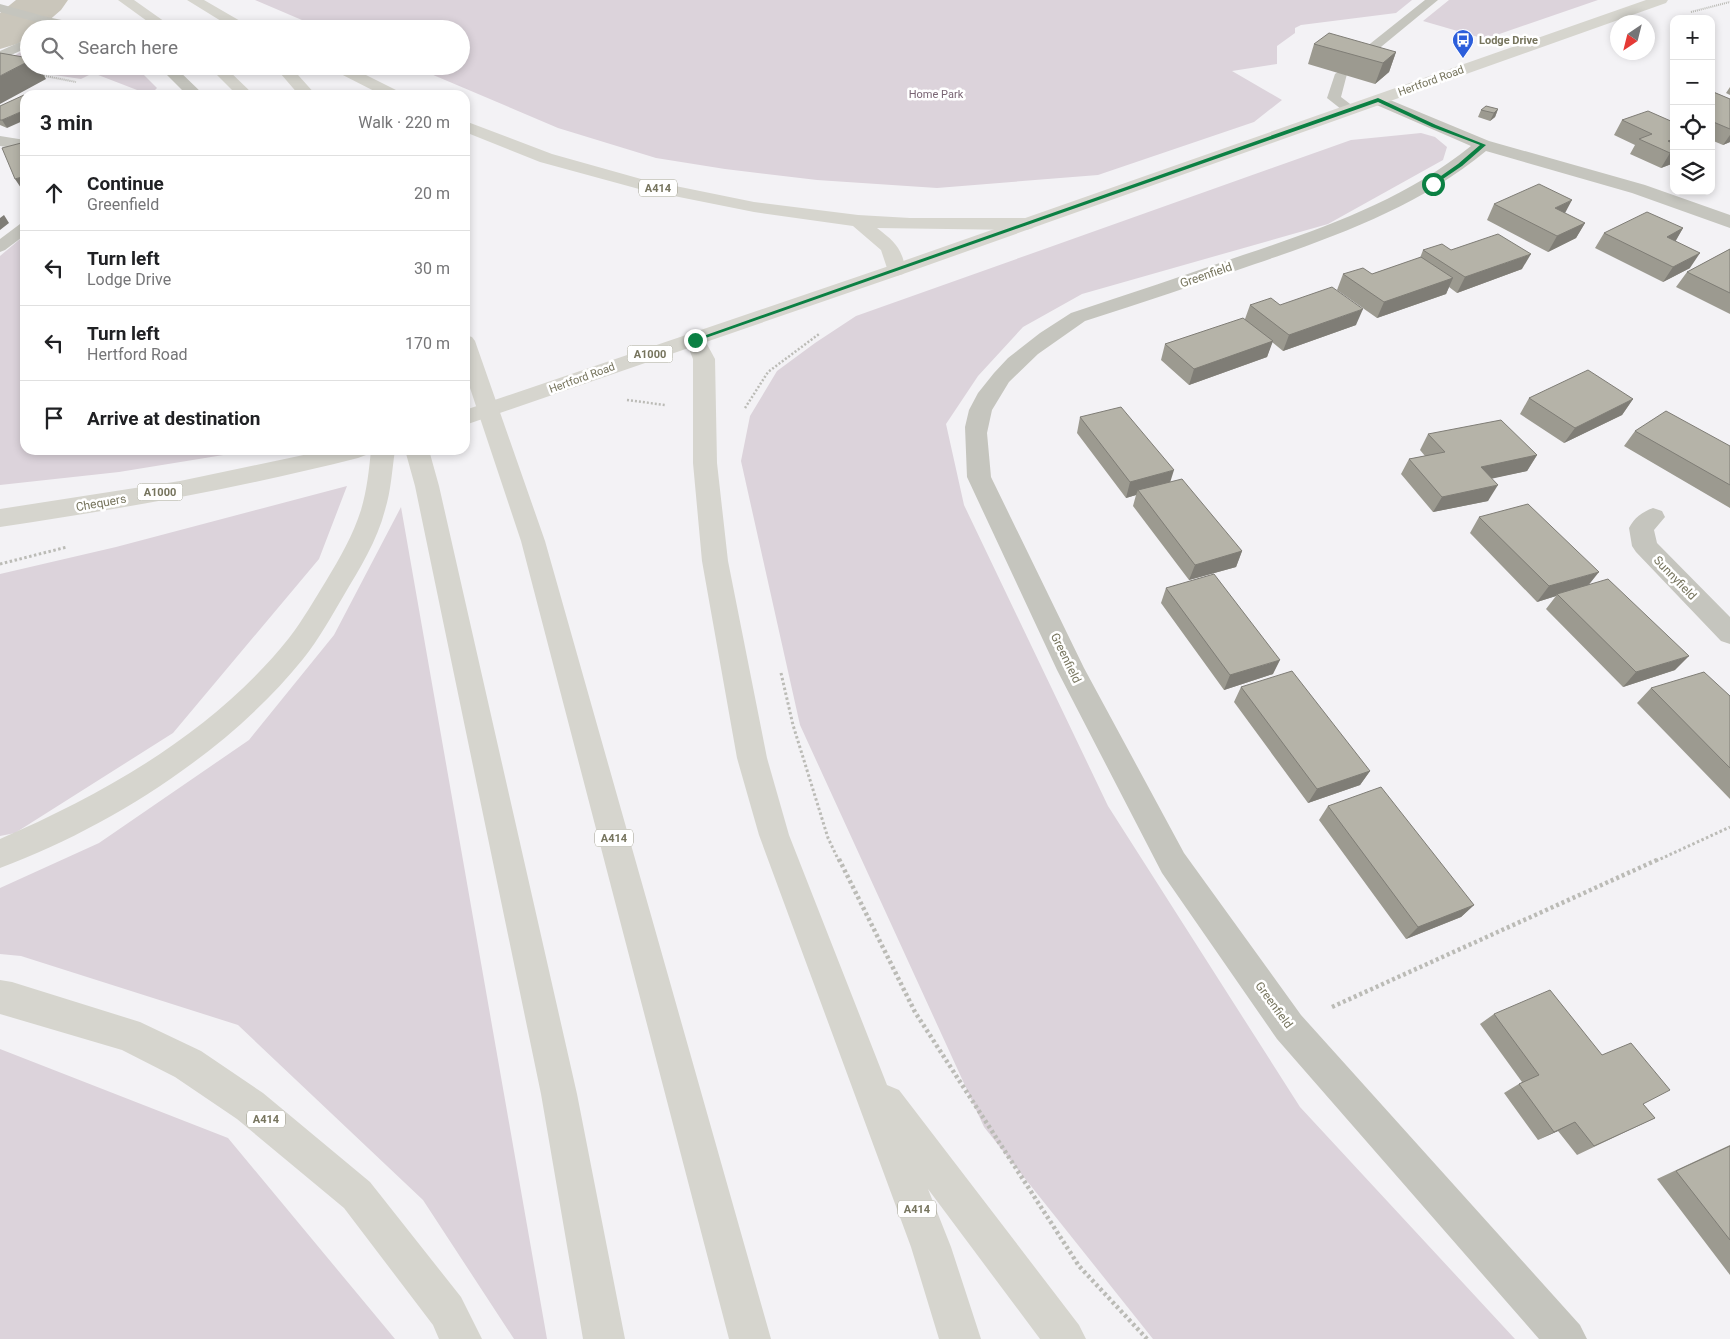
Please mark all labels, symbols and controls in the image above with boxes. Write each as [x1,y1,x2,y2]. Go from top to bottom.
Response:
north arrow [1610,15,1655,60]
map controls [1670,15,1715,195]
button: + [1670,15,1715,60]
search box [20,20,470,75]
bus stop icon: Lodge Drive [1451,28,1475,59]
icon: search [38,34,66,62]
place label: Lodge Drive [1479,34,1538,47]
text: Search here [78,36,178,59]
button: − [1670,60,1715,105]
street label: Hertford Road [1396,63,1466,99]
park label: Home Park [909,88,964,101]
button: locate [1670,105,1715,150]
text: 3 min [40,111,93,135]
text: Walk · 220 m [358,113,450,132]
button: layers [1670,150,1715,195]
text: Continue [87,172,164,195]
route start [1422,173,1445,196]
icon: ahead [40,179,68,207]
road number: A414 [639,180,677,197]
text: 20 m [414,184,450,203]
text: Greenfield [87,195,159,214]
text: Turn left [87,247,160,270]
icon: left [40,254,68,282]
text: 30 m [414,259,450,278]
street label: Greenfield [1178,260,1234,290]
text: Lodge Drive [87,270,171,289]
text: Turn left [87,322,160,345]
icon: left [40,329,68,357]
route end [684,329,707,352]
text: 170 m [405,334,450,353]
text: Hertford Road [87,345,188,364]
road number: A1000 [628,346,672,362]
street label: Hertford Road [547,360,617,396]
icon: arrive [40,404,68,432]
text: Arrive at destination [87,407,260,430]
road number: A1000 [138,484,182,501]
street label: Chequers [75,492,127,514]
street label: Sunnyfield [1651,553,1699,603]
street label: Greenfield [1048,631,1084,685]
road number: A414 [595,830,633,846]
street label: Greenfield [1252,979,1296,1031]
road number: A414 [247,1110,285,1128]
road number: A414 [898,1200,936,1218]

